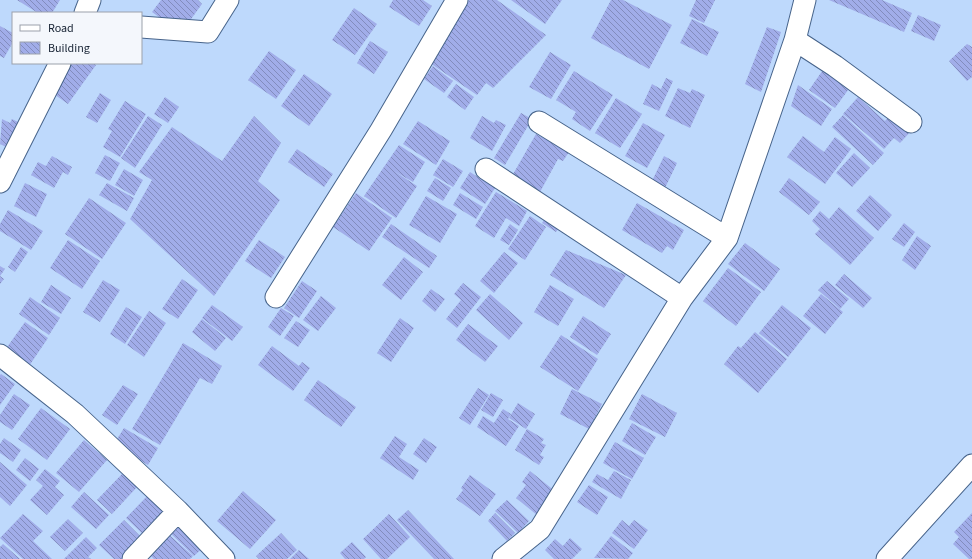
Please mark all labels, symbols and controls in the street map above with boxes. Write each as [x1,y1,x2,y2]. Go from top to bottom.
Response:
legend [12,12,142,64]
text: Road [48,20,74,37]
text: Building [48,40,90,57]

